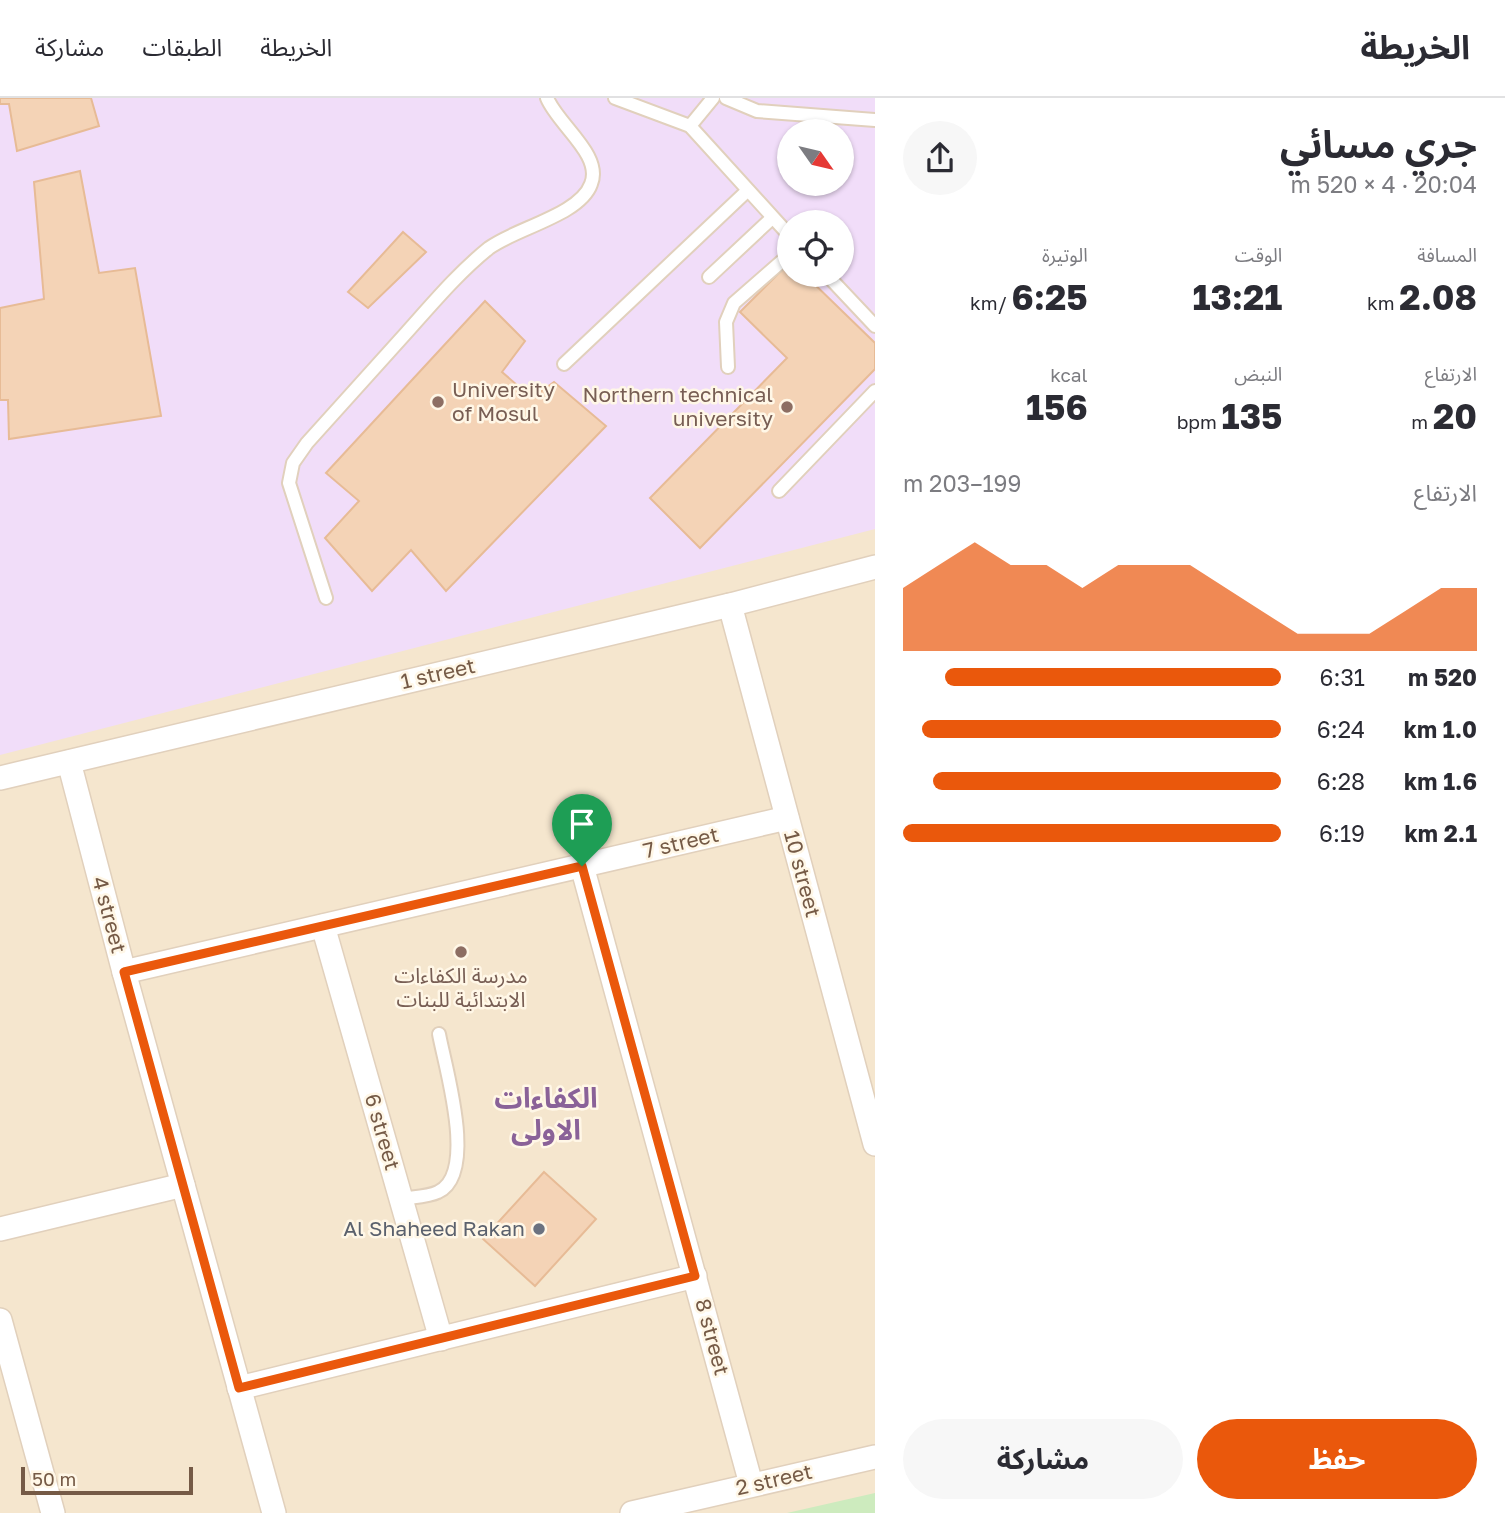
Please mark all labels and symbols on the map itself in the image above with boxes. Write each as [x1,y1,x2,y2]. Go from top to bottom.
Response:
north arrow [777,119,854,196]
place label: University of Mosul [452,376,555,426]
place label: Northern technical university [582,381,773,431]
marker: University of Mosul [430,394,446,410]
marker: Northern technical university [779,399,795,415]
street label: 1 street [398,652,478,694]
pin [552,794,612,866]
street label: 7 street [641,821,721,863]
street label: 10 street [779,828,827,920]
street label: 4 street [87,874,133,956]
marker: مدرسة الكفاءات الابتدائية للبنات [453,944,469,960]
place label: مدرسة الكفاءات الابتدائية للبنات [394,962,528,1012]
district label: الكفاءات الاولى [494,1081,598,1146]
street label: 6 street [360,1091,406,1173]
place label: Al Shaheed Rakan [343,1215,525,1241]
marker: Al Shaheed Rakan [531,1221,547,1237]
street label: 8 street [690,1296,736,1378]
street label: 2 street [733,1458,815,1500]
scale bar [21,1464,192,1496]

